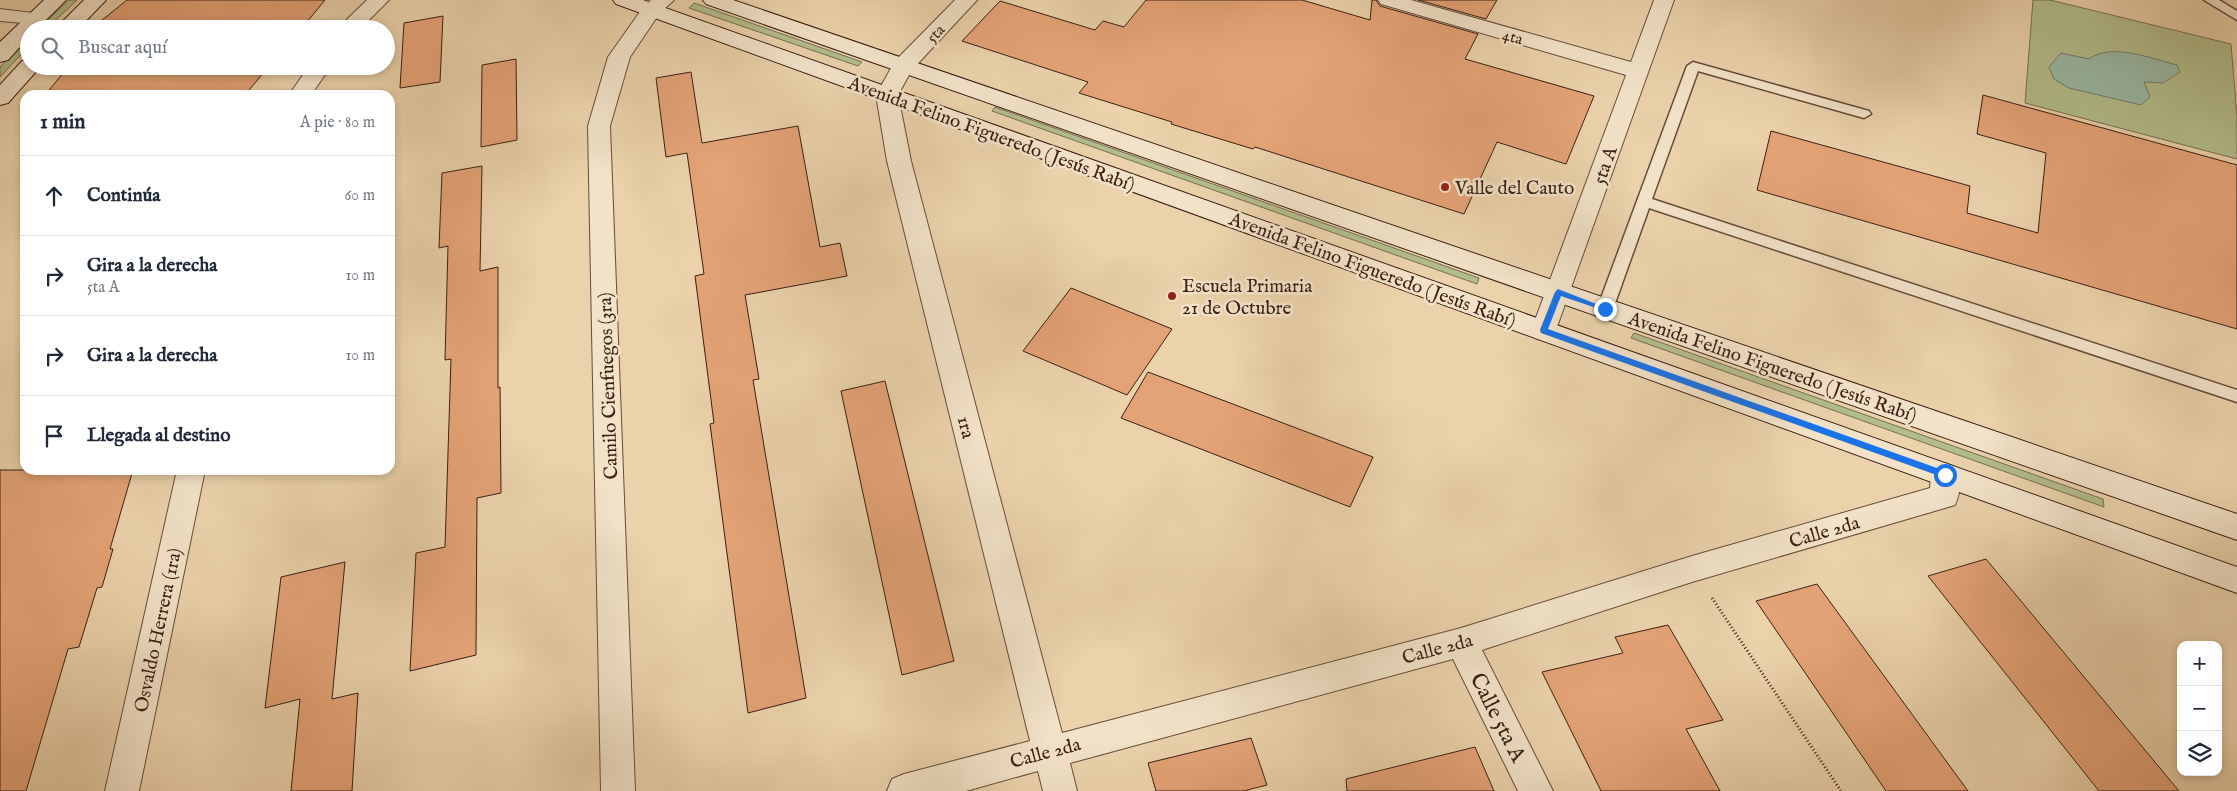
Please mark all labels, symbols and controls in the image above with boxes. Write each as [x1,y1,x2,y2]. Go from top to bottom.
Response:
search box [20,20,395,75]
street label: 5ta [923,21,950,48]
street label: 4ta [1500,26,1525,50]
icon: search [38,34,66,62]
text: Buscar aquí [78,36,167,60]
street label: Avenida Felino Figueredo (Jesús Rabí) [844,71,1138,198]
text: 1 min [40,109,85,136]
text: A pie · 80 m [300,113,375,133]
street label: 5ta A [1588,142,1624,188]
place label: Valle del Cauto [1454,177,1574,201]
marker: Valle del Cauto [1439,181,1451,193]
icon: ahead [40,182,68,210]
text: Continúa [87,184,161,208]
text: 60 m [345,186,375,206]
street label: Avenida Felino Figueredo (Jesús Rabí) [1225,207,1519,334]
text: Gira a la derecha [87,254,217,278]
icon: right [40,262,68,290]
text: 10 m [345,266,375,286]
place label: Escuela Primaria 21 de Octubre [1182,275,1313,321]
text: 5ta A [87,278,120,298]
marker: Escuela Primaria 21 de Octubre [1166,290,1178,302]
street label: Camilo Cienfuegos (3ra) [594,292,624,480]
route end [1594,298,1617,321]
street label: Avenida Felino Figueredo (Jesús Rabí) [1624,307,1920,429]
icon: right [40,342,68,370]
text: Gira a la derecha [87,344,217,368]
text: 10 m [345,346,375,366]
street label: 1ra [951,414,980,442]
icon: arrive [40,422,68,450]
text: Llegada al destino [87,424,230,448]
route start [1934,464,1957,487]
street label: Calle 2da [1787,511,1863,554]
street label: Osvaldo Herrera (1ra) [130,546,188,715]
street label: Calle 2da [1400,629,1476,671]
map controls [2177,641,2222,776]
button: + [2177,641,2222,686]
street label: Calle 5ta A [1463,668,1532,768]
button: − [2177,686,2222,731]
button: layers [2177,731,2222,776]
street label: Calle 2da [1008,733,1084,775]

